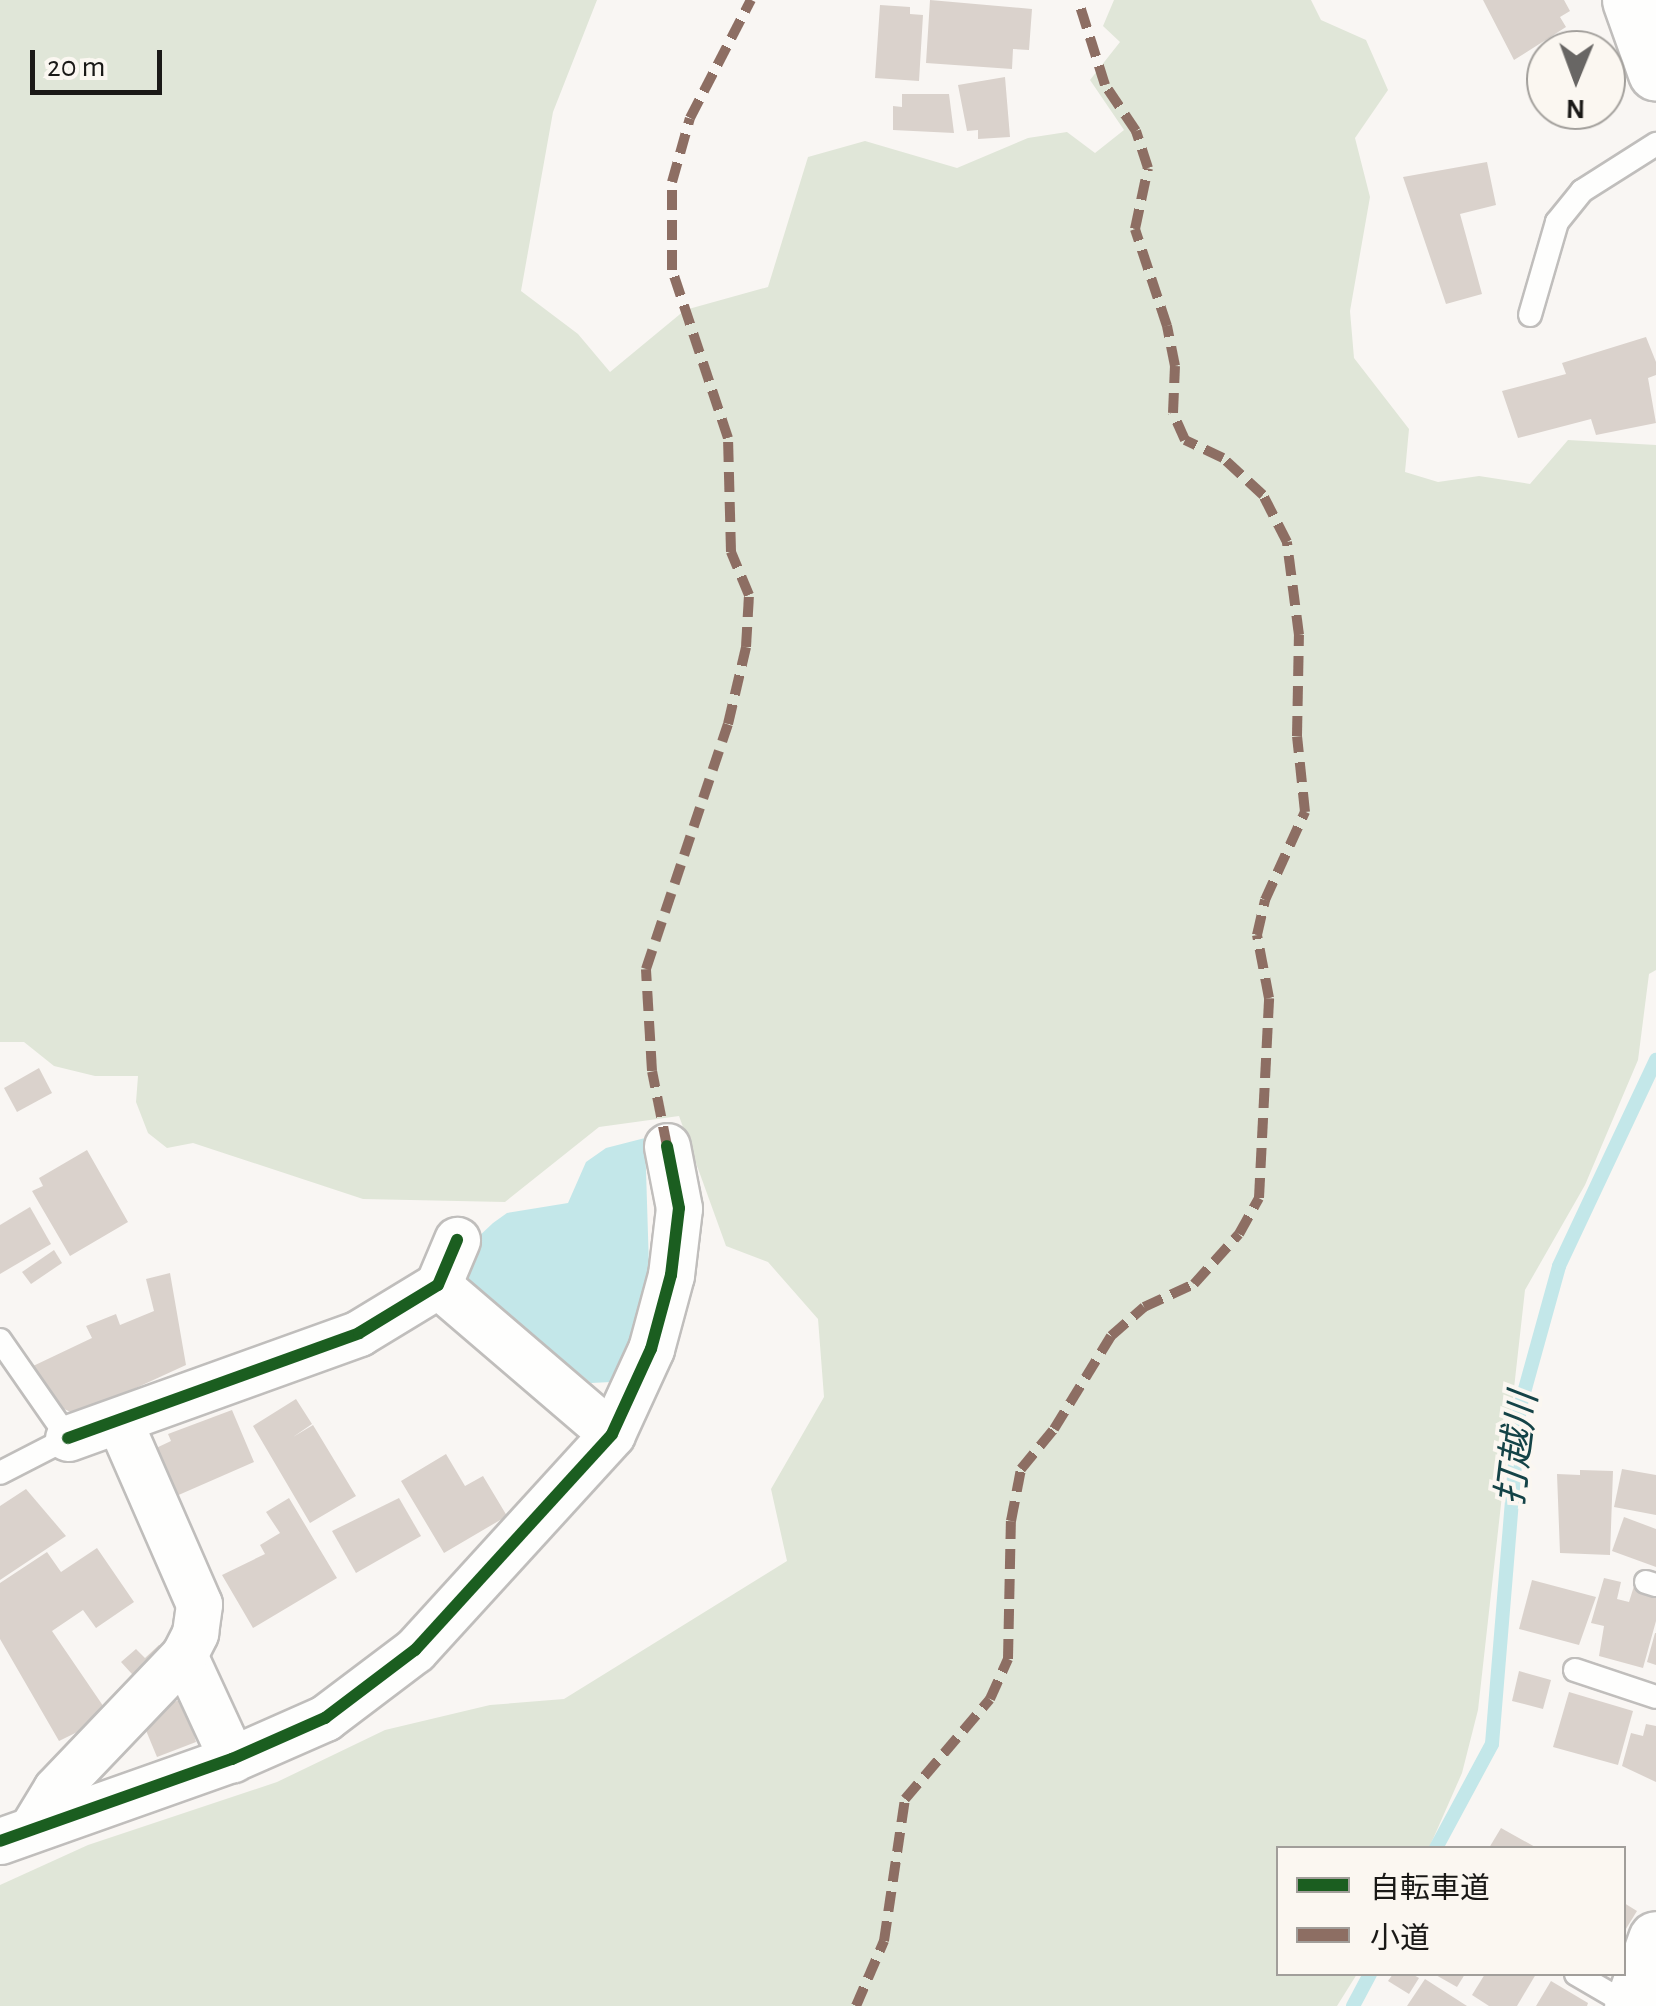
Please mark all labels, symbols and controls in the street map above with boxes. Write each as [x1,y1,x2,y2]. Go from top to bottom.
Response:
scale bar [35,30,168,92]
north arrow [1526,30,1626,130]
text: 20 m [47,52,105,82]
text: N [1566,94,1585,122]
water label: 打越川 [1489,1390,1549,1508]
legend [1276,1846,1626,1976]
text: 自転車道 [1370,1874,1490,1904]
text: 小道 [1370,1924,1430,1954]

